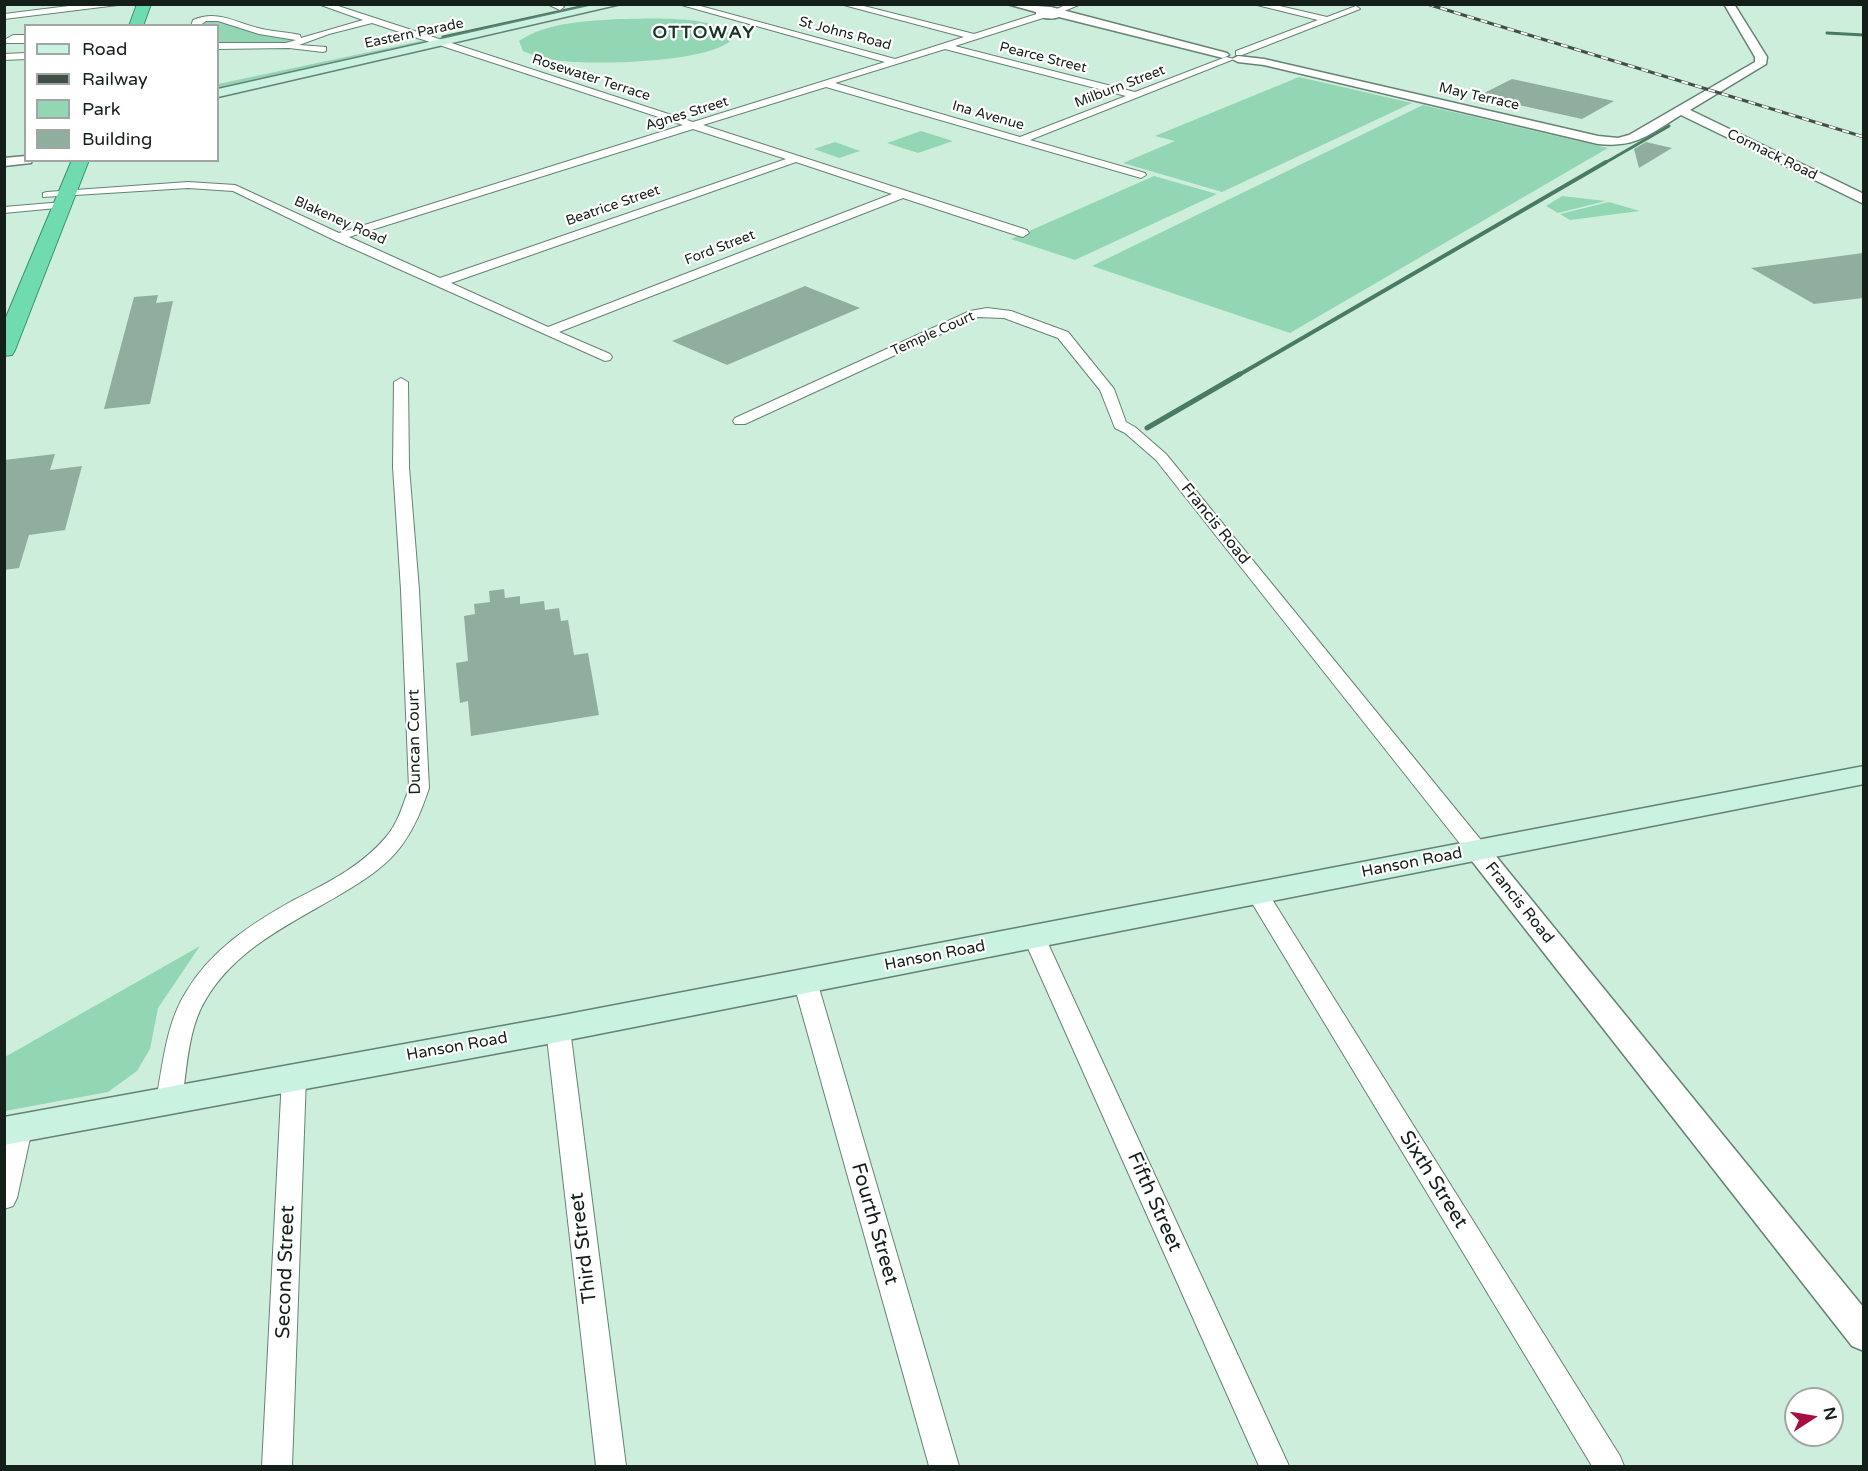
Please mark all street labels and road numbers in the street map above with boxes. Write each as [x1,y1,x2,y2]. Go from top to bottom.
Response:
street label: St Johns Road [797,14,893,54]
street label: Eastern Parade [363,15,465,53]
street label: Pearce Street [998,39,1088,77]
street label: Rosewater Terrace [530,51,652,105]
street label: Milburn Street [1073,62,1167,112]
street label: May Terrace [1437,80,1521,114]
street label: Agnes Street [643,93,731,135]
street label: Ina Avenue [950,98,1026,134]
street label: Cormack Road [1724,126,1820,184]
street label: Beatrice Street [564,182,662,230]
street label: Blakeney Road [291,193,389,249]
street label: Ford Street [682,227,758,269]
street label: Temple Court [889,308,977,360]
street label: Francis Road [1176,480,1254,568]
street label: Duncan Court [404,689,426,795]
street label: Hanson Road [1360,844,1464,882]
street label: Francis Road [1480,859,1558,947]
street label: Hanson Road [883,937,987,975]
street label: Hanson Road [405,1029,509,1065]
street label: Sixth Street [1394,1127,1472,1233]
street label: Fifth Street [1121,1148,1187,1256]
street label: Fourth Street [845,1160,903,1288]
street label: Third Street [565,1191,603,1305]
street label: Second Street [272,1205,300,1339]

